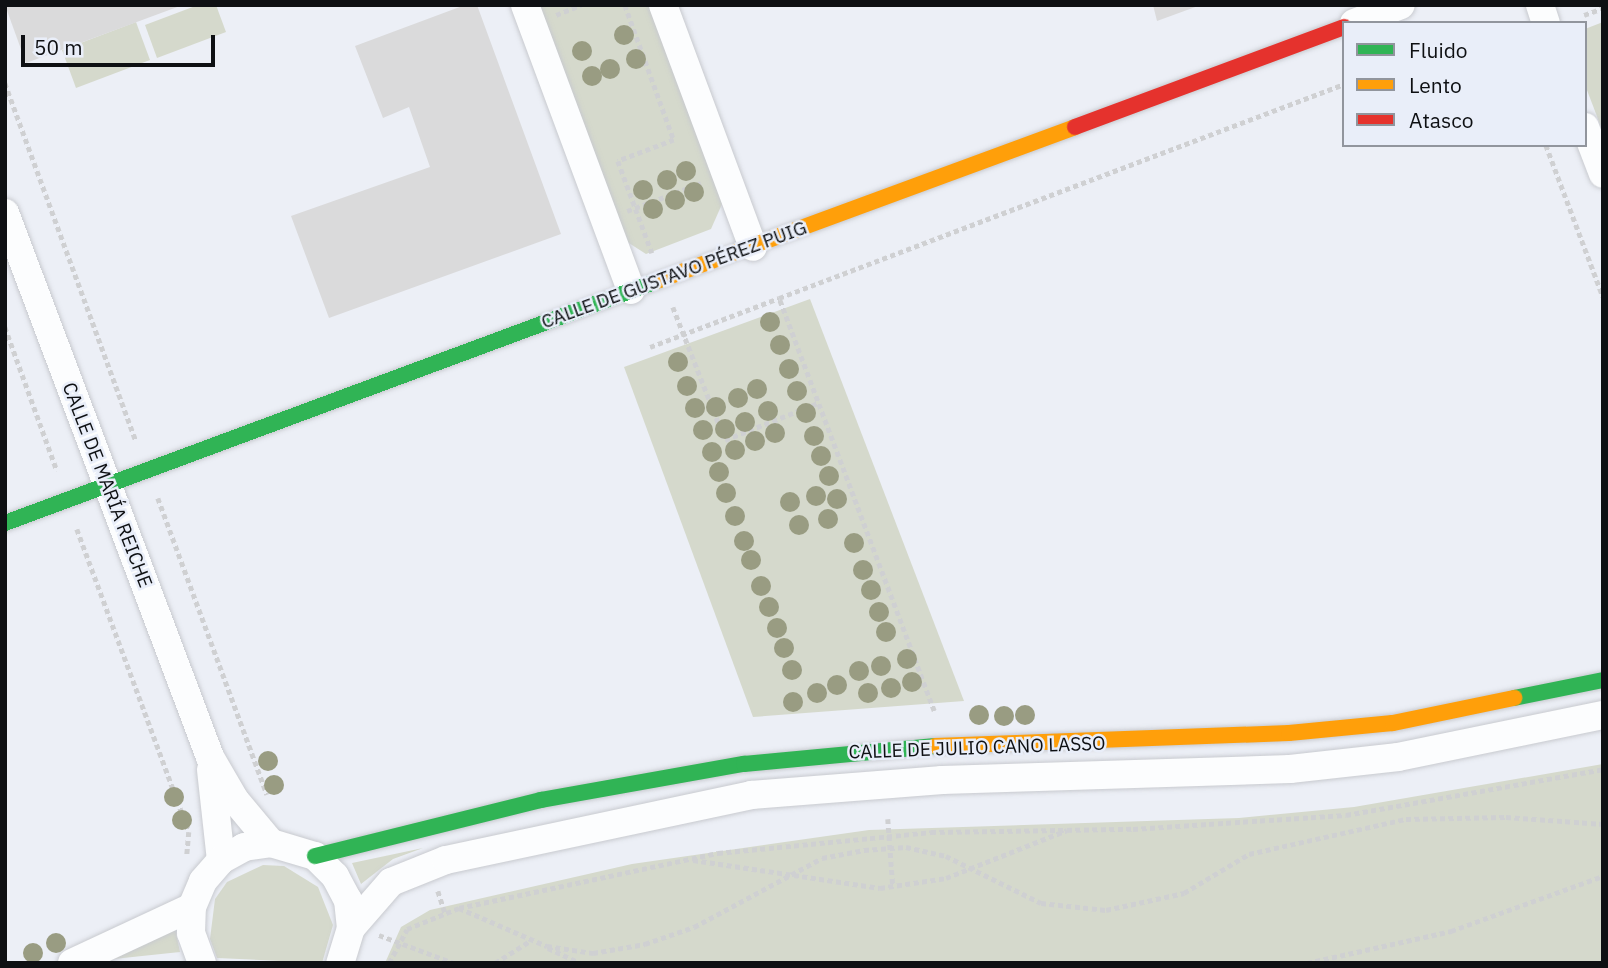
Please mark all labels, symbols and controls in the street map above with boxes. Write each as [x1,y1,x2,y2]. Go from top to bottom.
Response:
scale bar [24,21,219,65]
legend [1342,21,1587,147]
text: 50 m [34,33,83,61]
text: Fluido [1409,36,1468,64]
text: Lento [1409,71,1462,99]
text: Atasco [1409,106,1473,134]
street label: CALLE DE GUSTAVO PÉREZ PUIG [538,216,810,334]
street label: CALLE DE MARÍA REICHE [57,379,157,591]
street label: CALLE DE JULIO CANO LASSO [848,732,1106,764]

